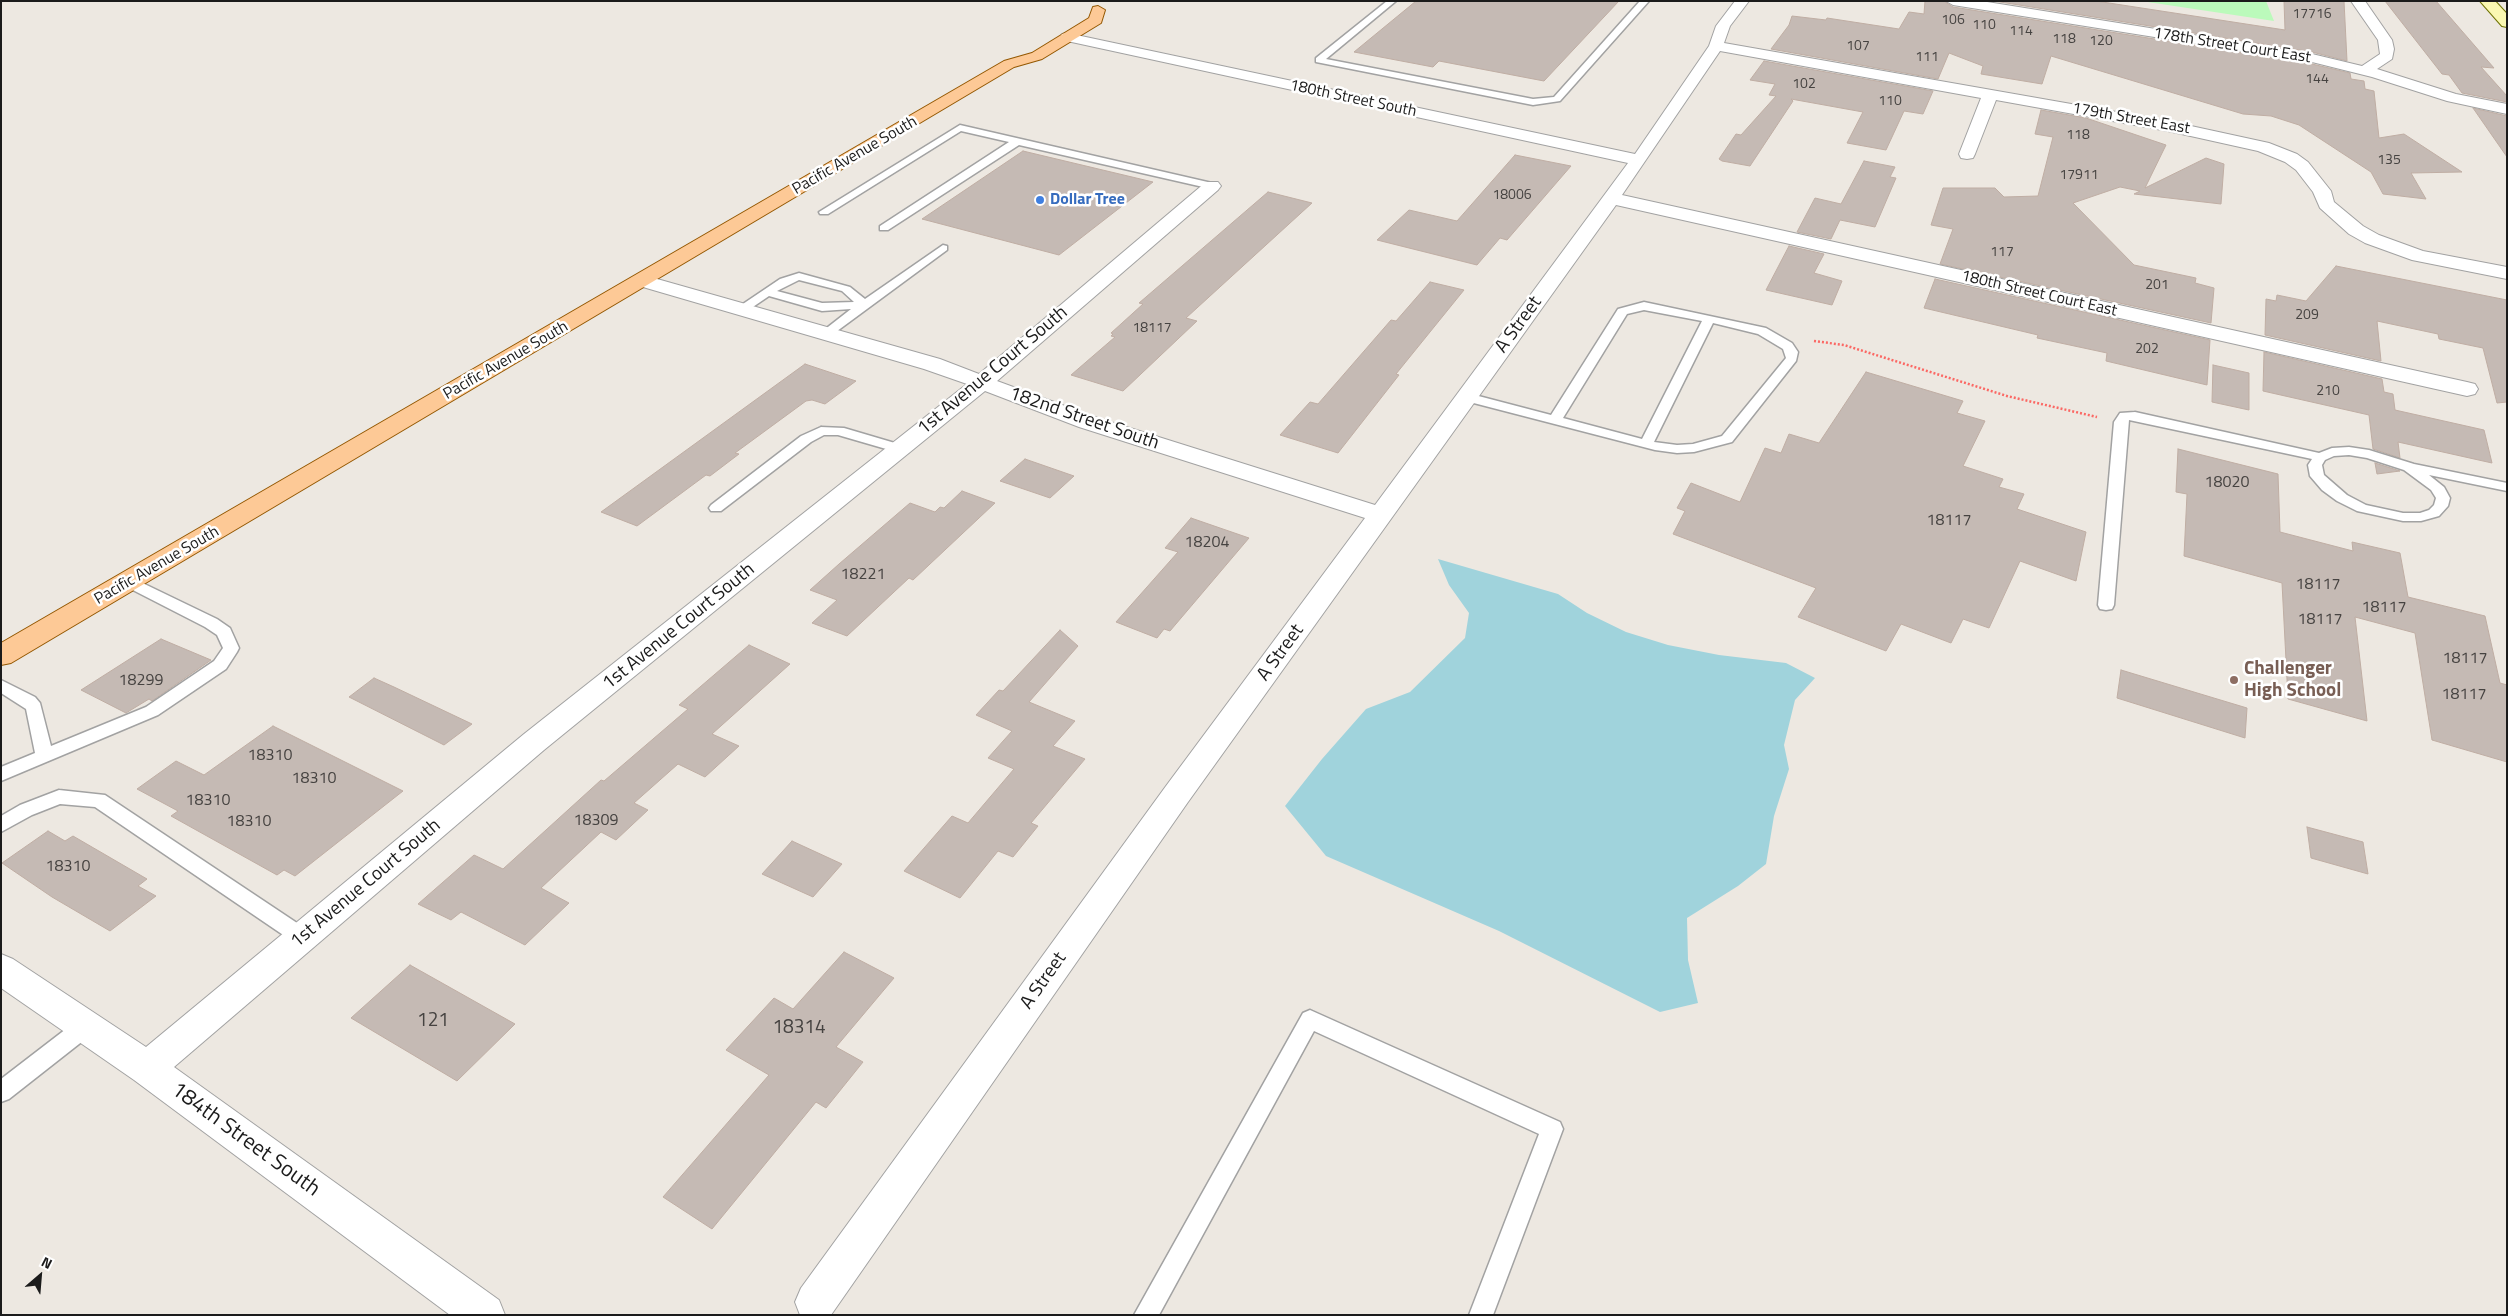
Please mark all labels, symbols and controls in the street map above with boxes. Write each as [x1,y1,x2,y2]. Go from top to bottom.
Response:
house number: 17716 [2292,7,2332,23]
house number: 106 [1941,13,1965,29]
house number: 110 [1972,18,1996,34]
house number: 114 [2009,24,2033,40]
street label: 178th Street Court East [2152,24,2312,68]
house number: 118 [2052,32,2076,48]
house number: 120 [2089,34,2113,50]
house number: 107 [1846,39,1870,55]
house number: 111 [1915,50,1939,66]
house number: 144 [2305,72,2329,88]
street label: 180th Street South [1288,76,1418,122]
house number: 102 [1792,77,1816,93]
house number: 110 [1878,94,1902,110]
street label: 179th Street East [2071,99,2191,139]
street label: Pacific Avenue South [789,113,921,199]
house number: 118 [2066,128,2090,144]
house number: 135 [2377,153,2401,169]
house number: 17911 [2059,168,2099,184]
house number: 18006 [1492,188,1532,204]
place label: Dollar Tree [1050,190,1125,210]
marker: Dollar Tree [1034,194,1046,206]
house number: 117 [1990,245,2014,261]
street label: 180th Street Court East [1959,267,2119,321]
house number: 201 [2145,278,2169,294]
street label: A Street [1491,292,1547,358]
street label: 1st Avenue Court South [913,302,1073,440]
house number: 209 [2295,308,2319,324]
street label: Pacific Avenue South [440,318,572,404]
house number: 18117 [1132,321,1172,337]
house number: 202 [2135,342,2159,358]
street label: 182nd Street South [1006,383,1162,455]
house number: 210 [2316,384,2340,400]
house number: 18020 [2205,473,2249,493]
house number: 18117 [1927,511,1971,531]
street label: Pacific Avenue South [91,523,223,609]
house number: 18204 [1185,533,1229,553]
street label: 1st Avenue Court South [598,559,760,695]
house number: 18221 [841,565,885,585]
house number: 18117 [2296,575,2340,595]
house number: 18117 [2362,598,2406,618]
house number: 18117 [2298,610,2342,630]
street label: A Street [1253,620,1309,686]
house number: 18117 [2443,649,2487,669]
place label: Challenger High School [2244,658,2341,702]
house number: 18299 [119,671,163,691]
marker: Challenger High School [2228,674,2240,686]
house number: 18117 [2442,685,2486,705]
house number: 18310 [248,746,292,766]
house number: 18310 [292,769,336,789]
house number: 18310 [186,791,230,811]
house number: 18309 [574,811,618,831]
house number: 18310 [227,812,271,832]
street label: 1st Avenue Court South [286,815,446,953]
house number: 18310 [46,857,90,877]
street label: A Street [1016,948,1072,1014]
house number: 121 [417,1010,449,1032]
house number: 18314 [772,1017,826,1039]
street label: 184th Street South [165,1077,325,1203]
north arrow [15,1251,65,1301]
text: N [38,1251,56,1274]

